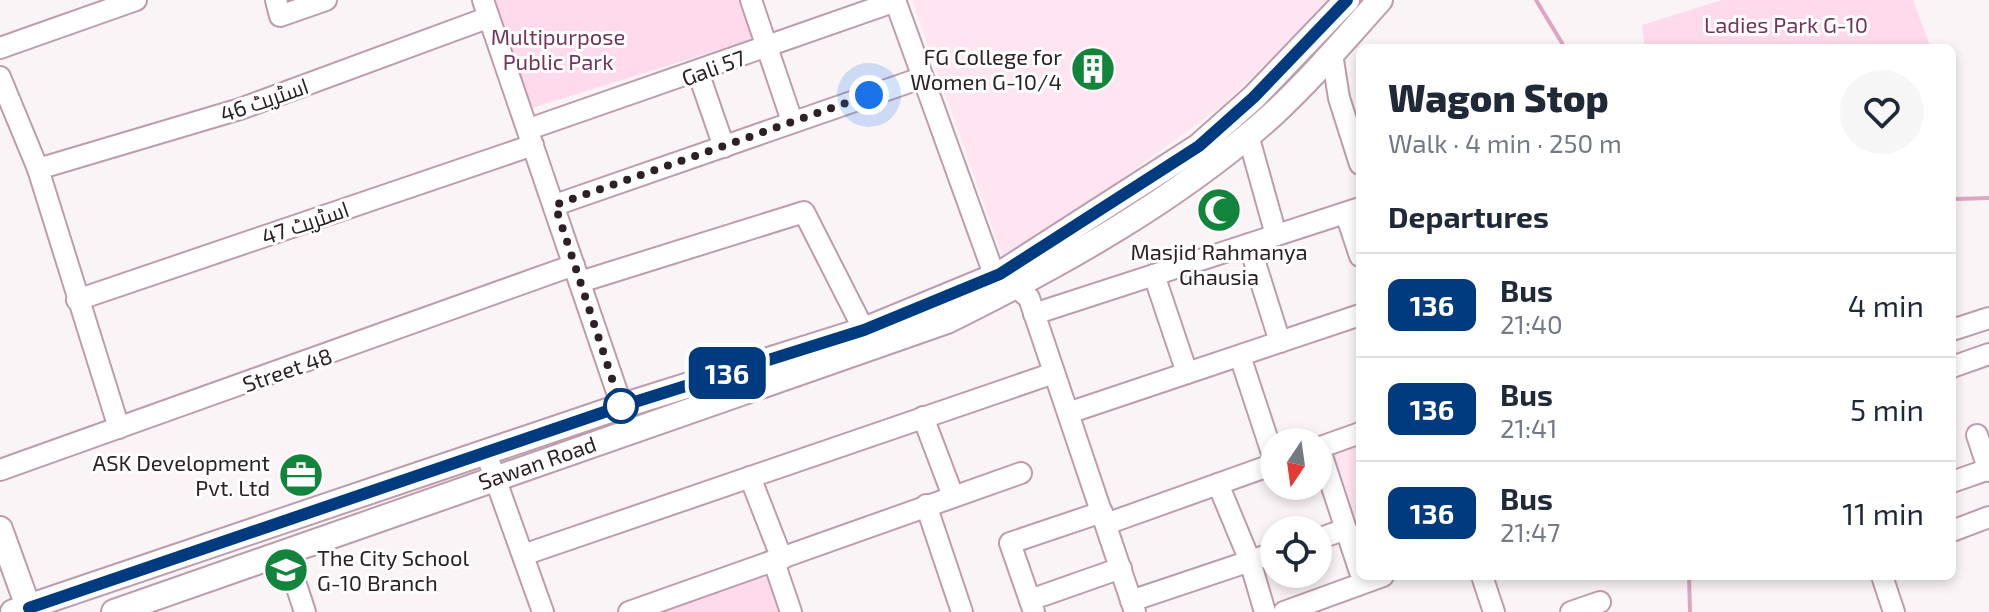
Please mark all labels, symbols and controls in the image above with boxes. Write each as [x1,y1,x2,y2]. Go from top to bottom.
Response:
park label: Ladies Park G-10 [1704,11,1868,37]
park label: Multipurpose Public Park [491,23,625,74]
place label: FG College for Women G-10/4 [910,43,1062,94]
street label: Gali 57 [678,44,748,90]
building icon: FG College for Women G-10/4 [1069,45,1117,93]
button: heart [1840,70,1924,154]
street label: اسٹریٹ 46 [216,72,312,127]
text: Wagon Stop [1388,74,1609,120]
your location [849,75,889,115]
text: Walk · 4 min · 250 m [1388,127,1622,158]
mosque icon: Masjid Rahmanya Ghausia [1195,186,1243,234]
street label: اسٹریٹ 47 [258,195,352,250]
text: Departures [1388,198,1549,234]
place label: Masjid Rahmanya Ghausia [1130,238,1308,289]
text: Bus [1500,272,1553,308]
text: 4 min [1848,287,1924,323]
text: 136 [1410,288,1454,322]
text: 21:40 [1500,308,1563,339]
street label: Street 48 [239,342,335,396]
line badge: 136 [681,347,773,399]
text: 136 [705,356,749,390]
text: Bus [1500,376,1553,412]
unlabelled marker [604,389,638,423]
text: 5 min [1850,391,1924,427]
text: 136 [1410,392,1454,426]
text: 21:41 [1500,412,1557,443]
north arrow [1260,428,1332,500]
map controls [1260,428,1332,588]
street label: Sawan Road [475,430,599,494]
place label: ASK Development Pvt. Ltd [93,449,270,500]
office icon: ASK Development Pvt. Ltd [277,451,325,499]
text: Bus [1500,480,1553,516]
text: 11 min [1842,495,1924,531]
text: 136 [1410,496,1454,530]
button: locate [1260,516,1332,588]
text: 21:47 [1500,516,1560,547]
place label: The City School G-10 Branch [317,544,470,595]
school or university icon: The City School G-10 Branch [262,546,310,594]

